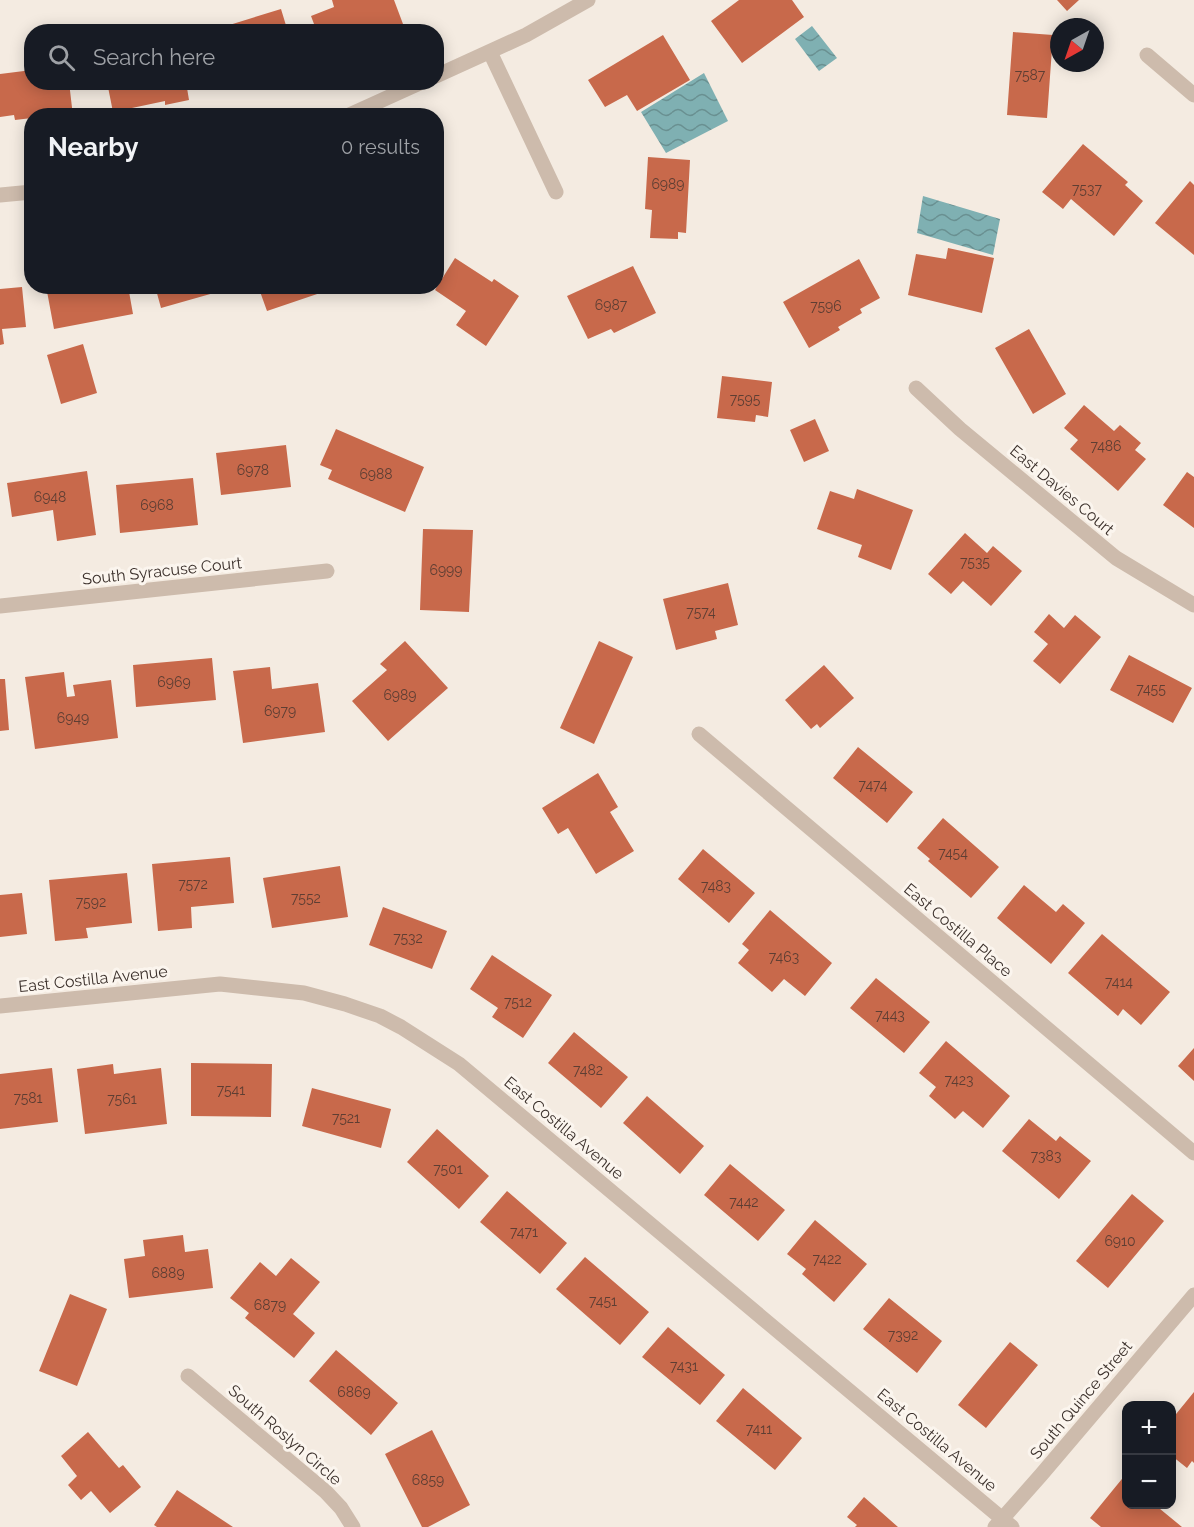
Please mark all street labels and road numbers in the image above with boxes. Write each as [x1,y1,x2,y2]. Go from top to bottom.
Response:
street label: East Davies Court [1006,441,1118,539]
street label: South Syracuse Court [81,553,243,589]
street label: East Costilla Place [900,879,1016,981]
street label: East Costilla Avenue [18,962,168,996]
street label: East Costilla Avenue [501,1073,627,1183]
street label: South Quince Street [1026,1337,1136,1463]
street label: South Roslyn Circle [225,1381,345,1489]
street label: East Costilla Avenue [874,1385,1000,1495]

